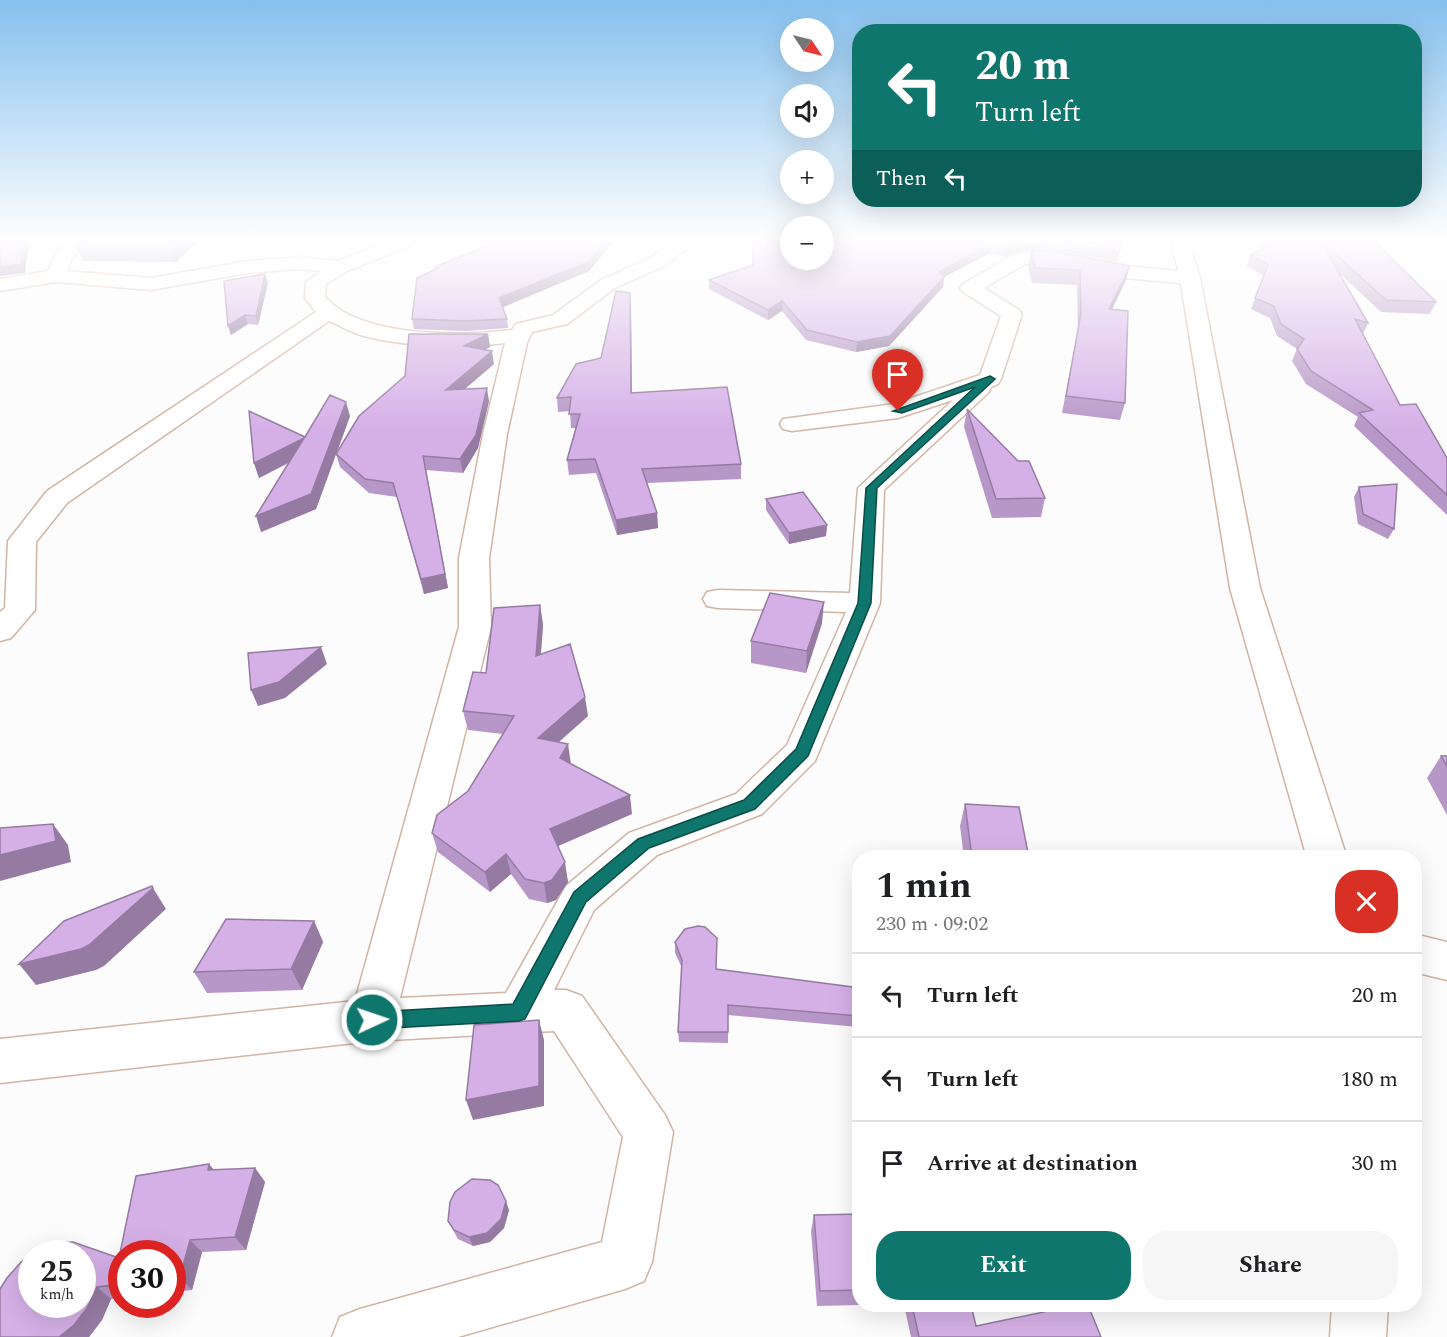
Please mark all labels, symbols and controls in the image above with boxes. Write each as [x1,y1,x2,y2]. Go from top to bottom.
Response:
north arrow [780,18,834,72]
map controls [780,18,834,270]
text: 20 m [975,35,1070,98]
icon: left [876,48,954,126]
button: sound [780,84,834,138]
text: Turn left [975,92,1081,134]
button: + [780,150,834,204]
text: Then [876,162,927,195]
icon: left [939,162,972,195]
button: − [780,216,834,270]
pin [872,349,923,411]
icon: arrive [881,358,914,391]
text: 1 min [876,859,972,914]
button: close [1335,870,1398,933]
text: 230 m · 09:02 [876,909,988,939]
icon: left [876,979,909,1012]
text: Turn left [927,979,1019,1012]
text: 20 m [1352,979,1398,1012]
position arrow [340,988,404,1052]
icon: left [876,1063,909,1096]
text: Turn left [927,1063,1019,1096]
text: 180 m [1341,1063,1398,1096]
icon: arrive [876,1147,909,1180]
text: Arrive at destination [927,1147,1138,1180]
text: 30 m [1352,1147,1398,1180]
button: Exit [876,1231,1131,1300]
button: Share [1143,1231,1398,1300]
speed limit sign: 30 [108,1240,186,1318]
text: 25 [40,1249,74,1295]
text: km/h [40,1283,74,1306]

